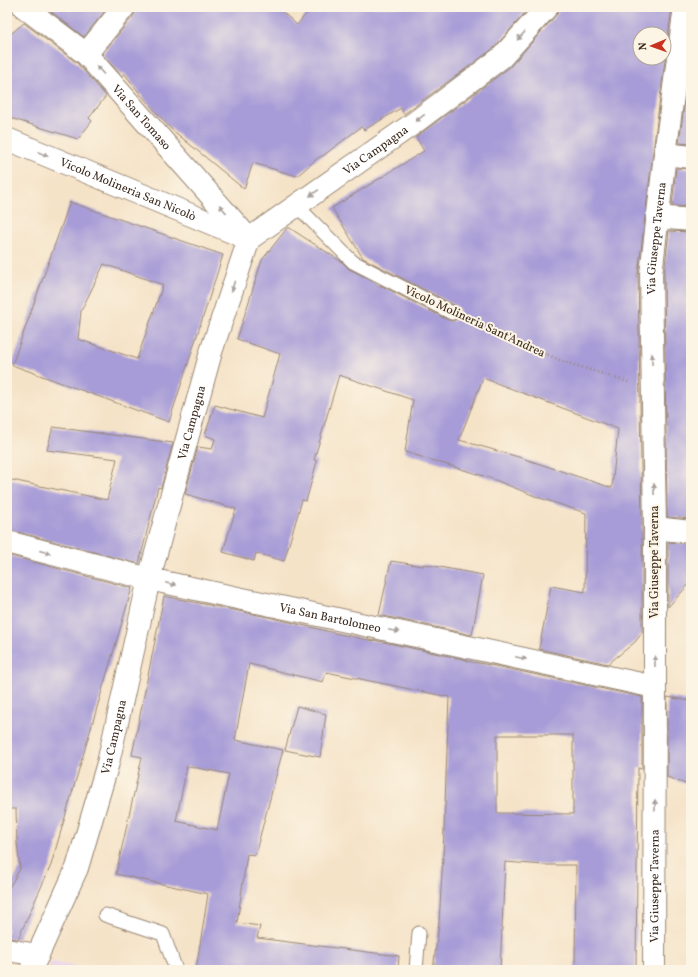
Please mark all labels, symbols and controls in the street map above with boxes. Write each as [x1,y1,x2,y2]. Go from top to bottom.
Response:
north arrow [632,26,672,66]
one-way arrow [516,31,525,41]
text: N [636,42,651,51]
one-way arrow [95,65,104,75]
street label: Via San Tomaso [108,82,174,154]
one-way arrow [415,114,426,122]
street label: Via Campagna [340,122,412,179]
one-way arrow [38,151,50,157]
street label: Vicolo Molineria San Nicolò [57,155,198,225]
street label: Via Giuseppe Taverna [644,181,671,295]
one-way arrow [309,189,320,197]
one-way arrow [219,205,228,214]
one-way arrow [230,281,236,293]
street label: Vicolo Molineria Sant'Andrea [402,282,548,362]
one-way arrow [648,353,655,365]
street label: Via Campagna [175,384,210,462]
one-way arrow [651,482,657,495]
street label: Via Giuseppe Taverna [647,505,663,619]
one-way arrow [39,549,51,555]
one-way arrow [164,581,177,587]
street label: Via San Bartolomeo [278,600,382,637]
one-way arrow [388,629,400,635]
one-way arrow [652,654,658,667]
one-way arrow [515,656,527,662]
street label: Via Campagna [98,698,131,777]
one-way arrow [652,798,658,811]
street label: Via Giuseppe Taverna [647,829,663,943]

